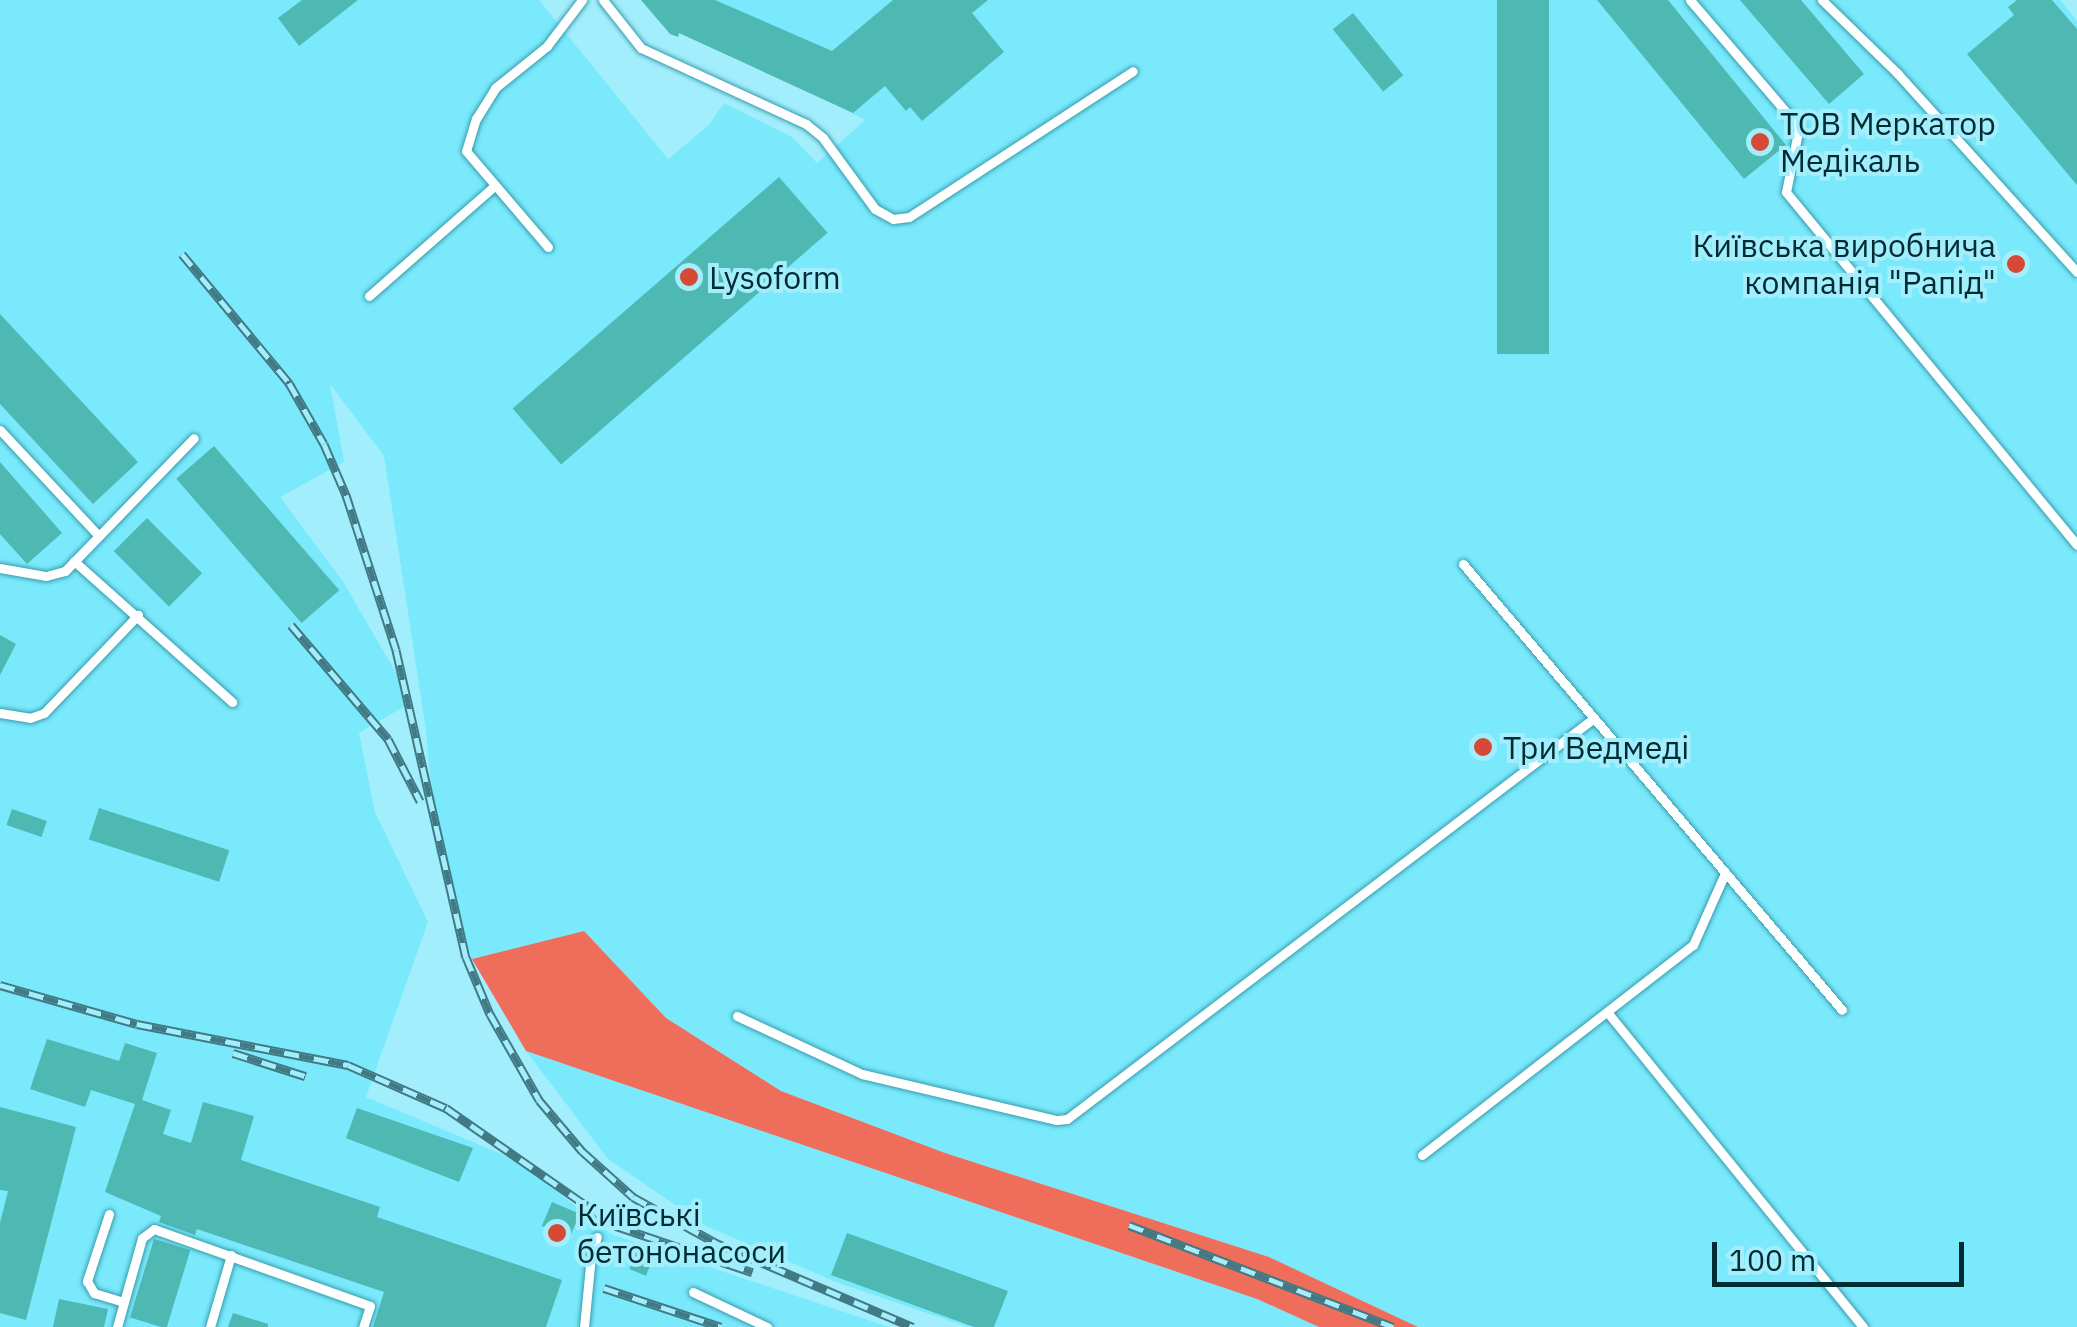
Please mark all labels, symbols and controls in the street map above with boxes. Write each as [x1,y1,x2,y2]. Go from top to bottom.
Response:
place label: ТОВ Меркатор Медікаль [1780,105,1996,180]
marker: ТОВ Меркатор Медікаль [1749,131,1771,153]
place label: Київська виробнича компанія "Рапід" [1693,227,1996,302]
marker: Київська виробнича компанія "Рапід" [2005,253,2027,275]
place label: Lysoform [709,258,841,296]
marker: Lysoform [678,266,700,288]
place label: Три Ведмеді [1503,728,1689,766]
marker: Три Ведмеді [1472,736,1494,758]
place label: Київські бетононасоси [577,1196,786,1271]
marker: Київські бетононасоси [546,1222,568,1244]
scale bar [1717,1222,1970,1284]
text: 100 m [1729,1240,1816,1279]

